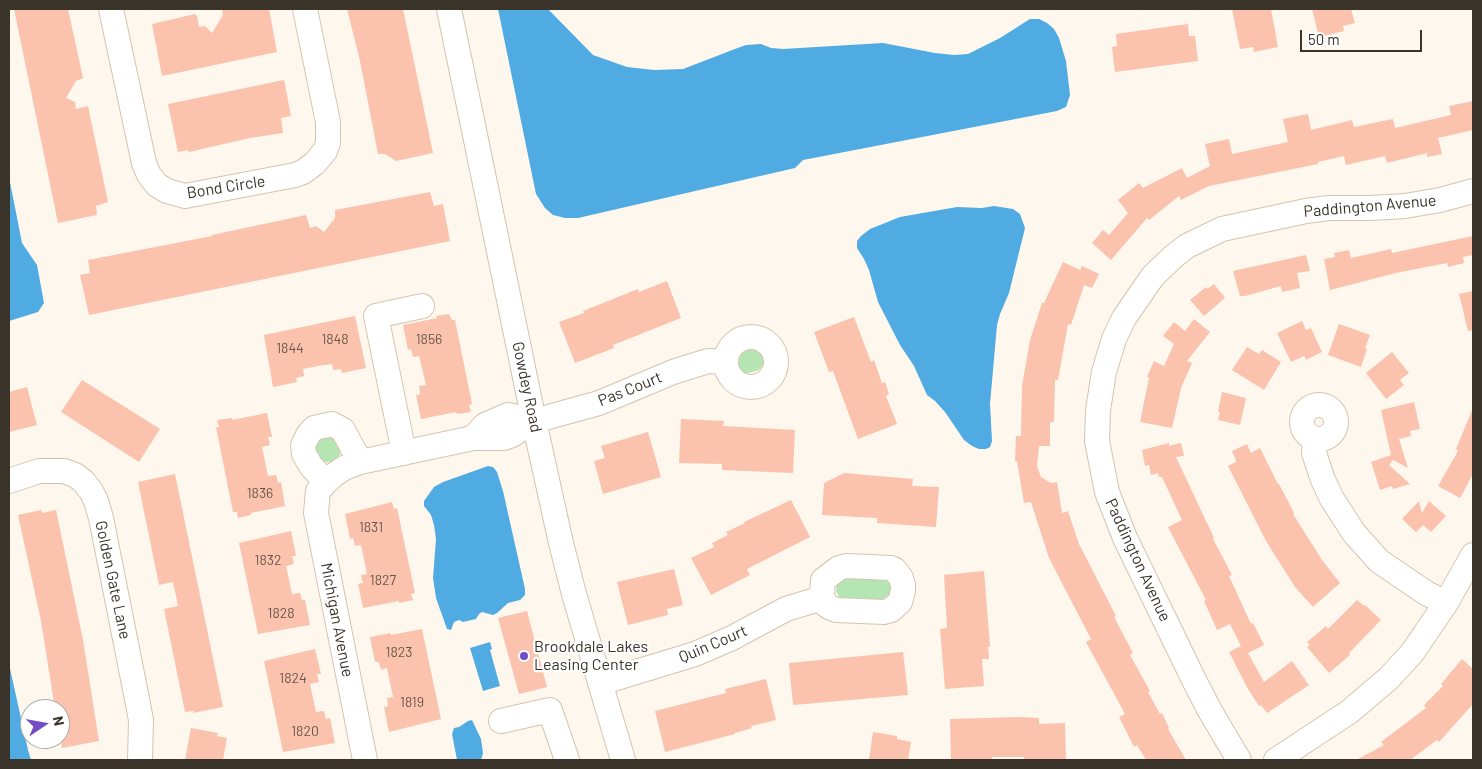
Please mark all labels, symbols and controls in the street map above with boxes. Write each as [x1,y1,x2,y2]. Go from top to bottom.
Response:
scale bar [1302,20,1424,52]
text: 50 m [1308,30,1340,48]
street label: Bond Circle [185,171,267,203]
street label: Paddington Avenue [1303,191,1437,221]
house number: 1848 [321,331,349,347]
house number: 1856 [416,331,442,347]
house number: 1844 [276,340,304,356]
street label: Gowdey Road [508,340,546,434]
street label: Pas Court [595,367,665,411]
house number: 1836 [247,485,273,501]
street label: Paddington Avenue [1101,496,1175,624]
street label: Golden Gate Lane [91,519,135,641]
house number: 1831 [359,519,383,535]
house number: 1832 [255,552,281,568]
street label: Michigan Avenue [317,561,357,679]
house number: 1827 [370,572,396,588]
house number: 1828 [268,605,294,621]
street label: Quin Court [676,621,750,667]
place label: Brookdale Lakes Leasing Center [534,637,648,675]
house number: 1823 [386,644,412,660]
marker: Brookdale Lakes Leasing Center [518,650,530,662]
house number: 1824 [279,670,307,686]
house number: 1819 [400,694,424,710]
north arrow [20,699,70,749]
text: N [50,715,68,727]
house number: 1820 [291,723,319,739]

